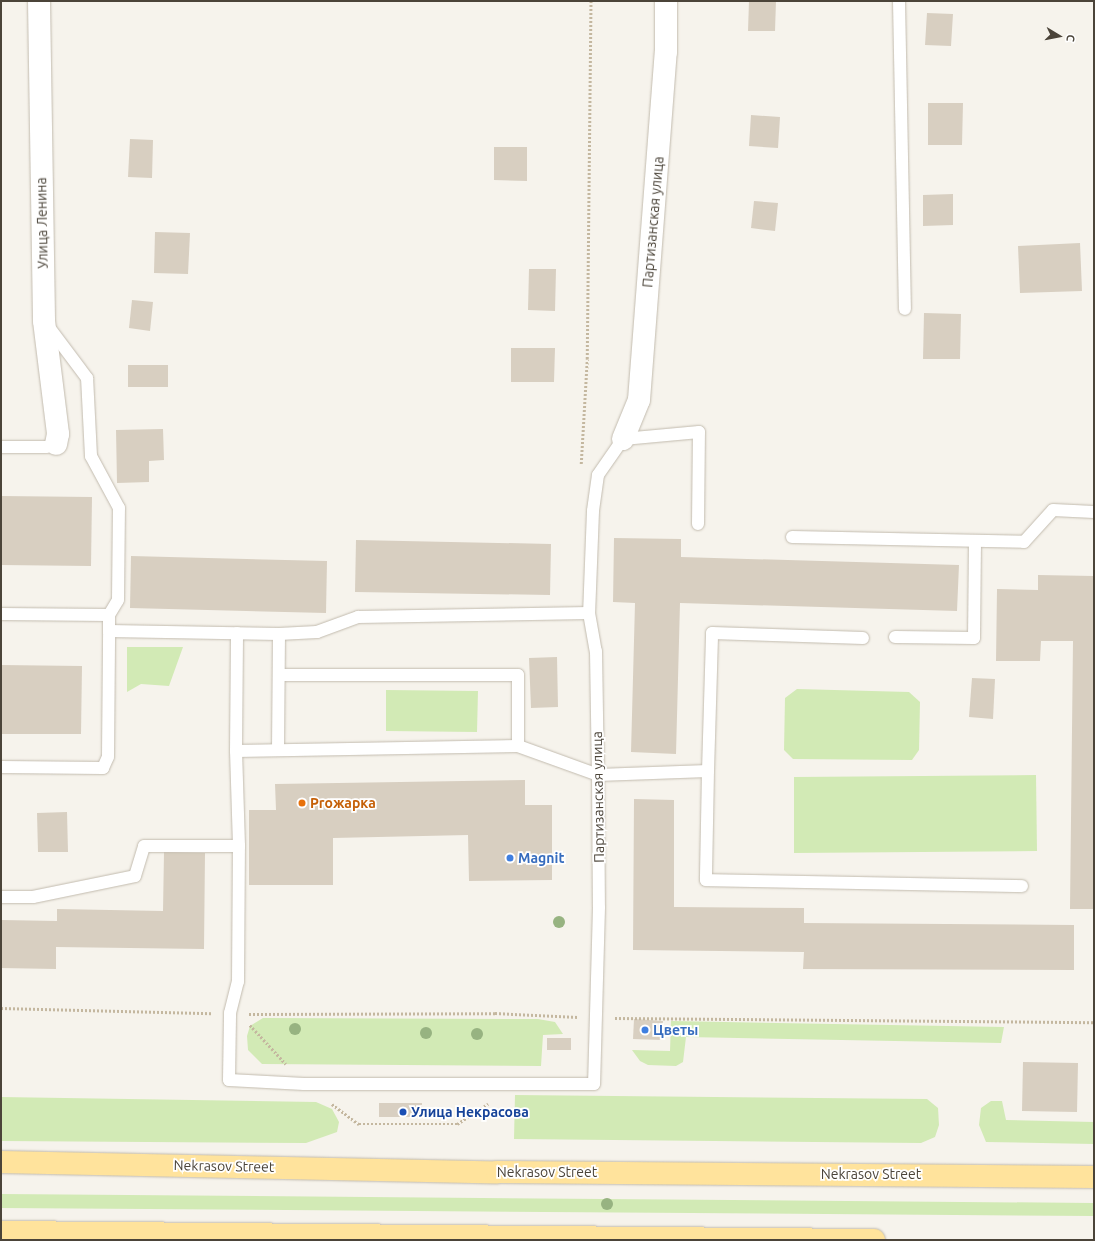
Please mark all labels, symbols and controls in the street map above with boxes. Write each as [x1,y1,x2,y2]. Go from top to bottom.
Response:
north arrow [1039,16,1079,56]
text: С [1064,34,1077,43]
street label: Партизанская улица [639,156,667,288]
street label: Улица Ленина [33,177,51,269]
street label: Партизанская улица [588,731,608,863]
place label: Proжарка [310,795,376,811]
marker: Proжарка [297,798,307,808]
place label: Magnit [518,850,564,866]
marker: Magnit [505,853,515,863]
place label: Цветы [653,1022,698,1038]
marker: Цветы [640,1025,650,1035]
place label: Улица Некрасова [411,1104,529,1120]
marker: Улица Некрасова [398,1107,408,1117]
street label: Nekrasov Street [174,1157,274,1175]
street label: Nekrasov Street [497,1164,597,1180]
street label: Nekrasov Street [821,1166,921,1182]

